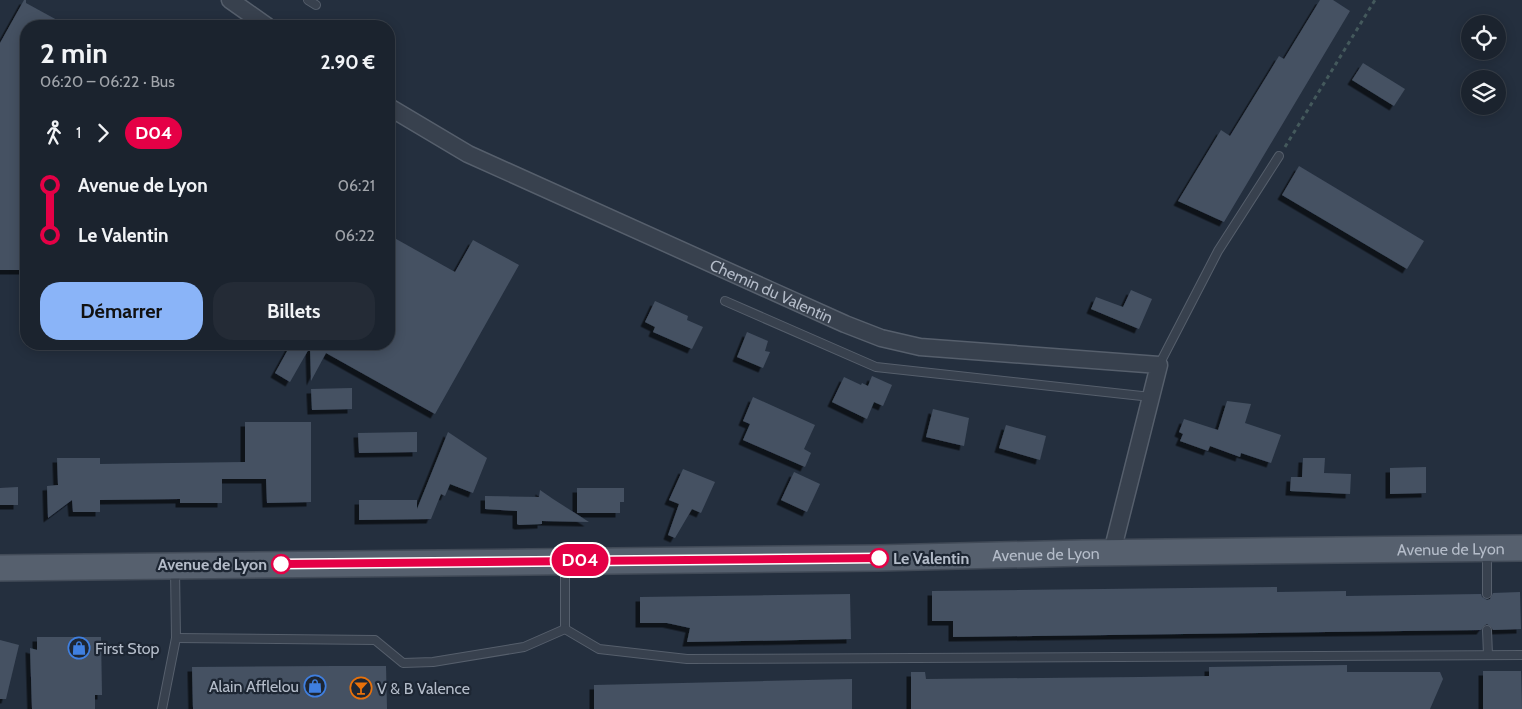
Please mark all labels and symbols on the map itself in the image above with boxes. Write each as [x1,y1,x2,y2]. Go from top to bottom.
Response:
street label: Chemin du Valentin [707,255,836,327]
street label: Avenue de Lyon [1397,539,1505,559]
line badge: D04 [551,544,609,576]
street label: Avenue de Lyon [992,544,1100,565]
marker: Le Valentin [869,548,889,568]
place label: Le Valentin [893,549,969,568]
marker: Avenue de Lyon [271,554,291,574]
place label: Avenue de Lyon [158,555,267,574]
shop icon: First Stop [67,636,91,660]
place label: First Stop [95,639,160,658]
shop icon: Alain Afflelou [303,674,327,698]
bar icon: V & B Valence [349,676,373,700]
place label: Alain Afflelou [209,677,299,696]
place label: V & B Valence [377,679,470,698]

